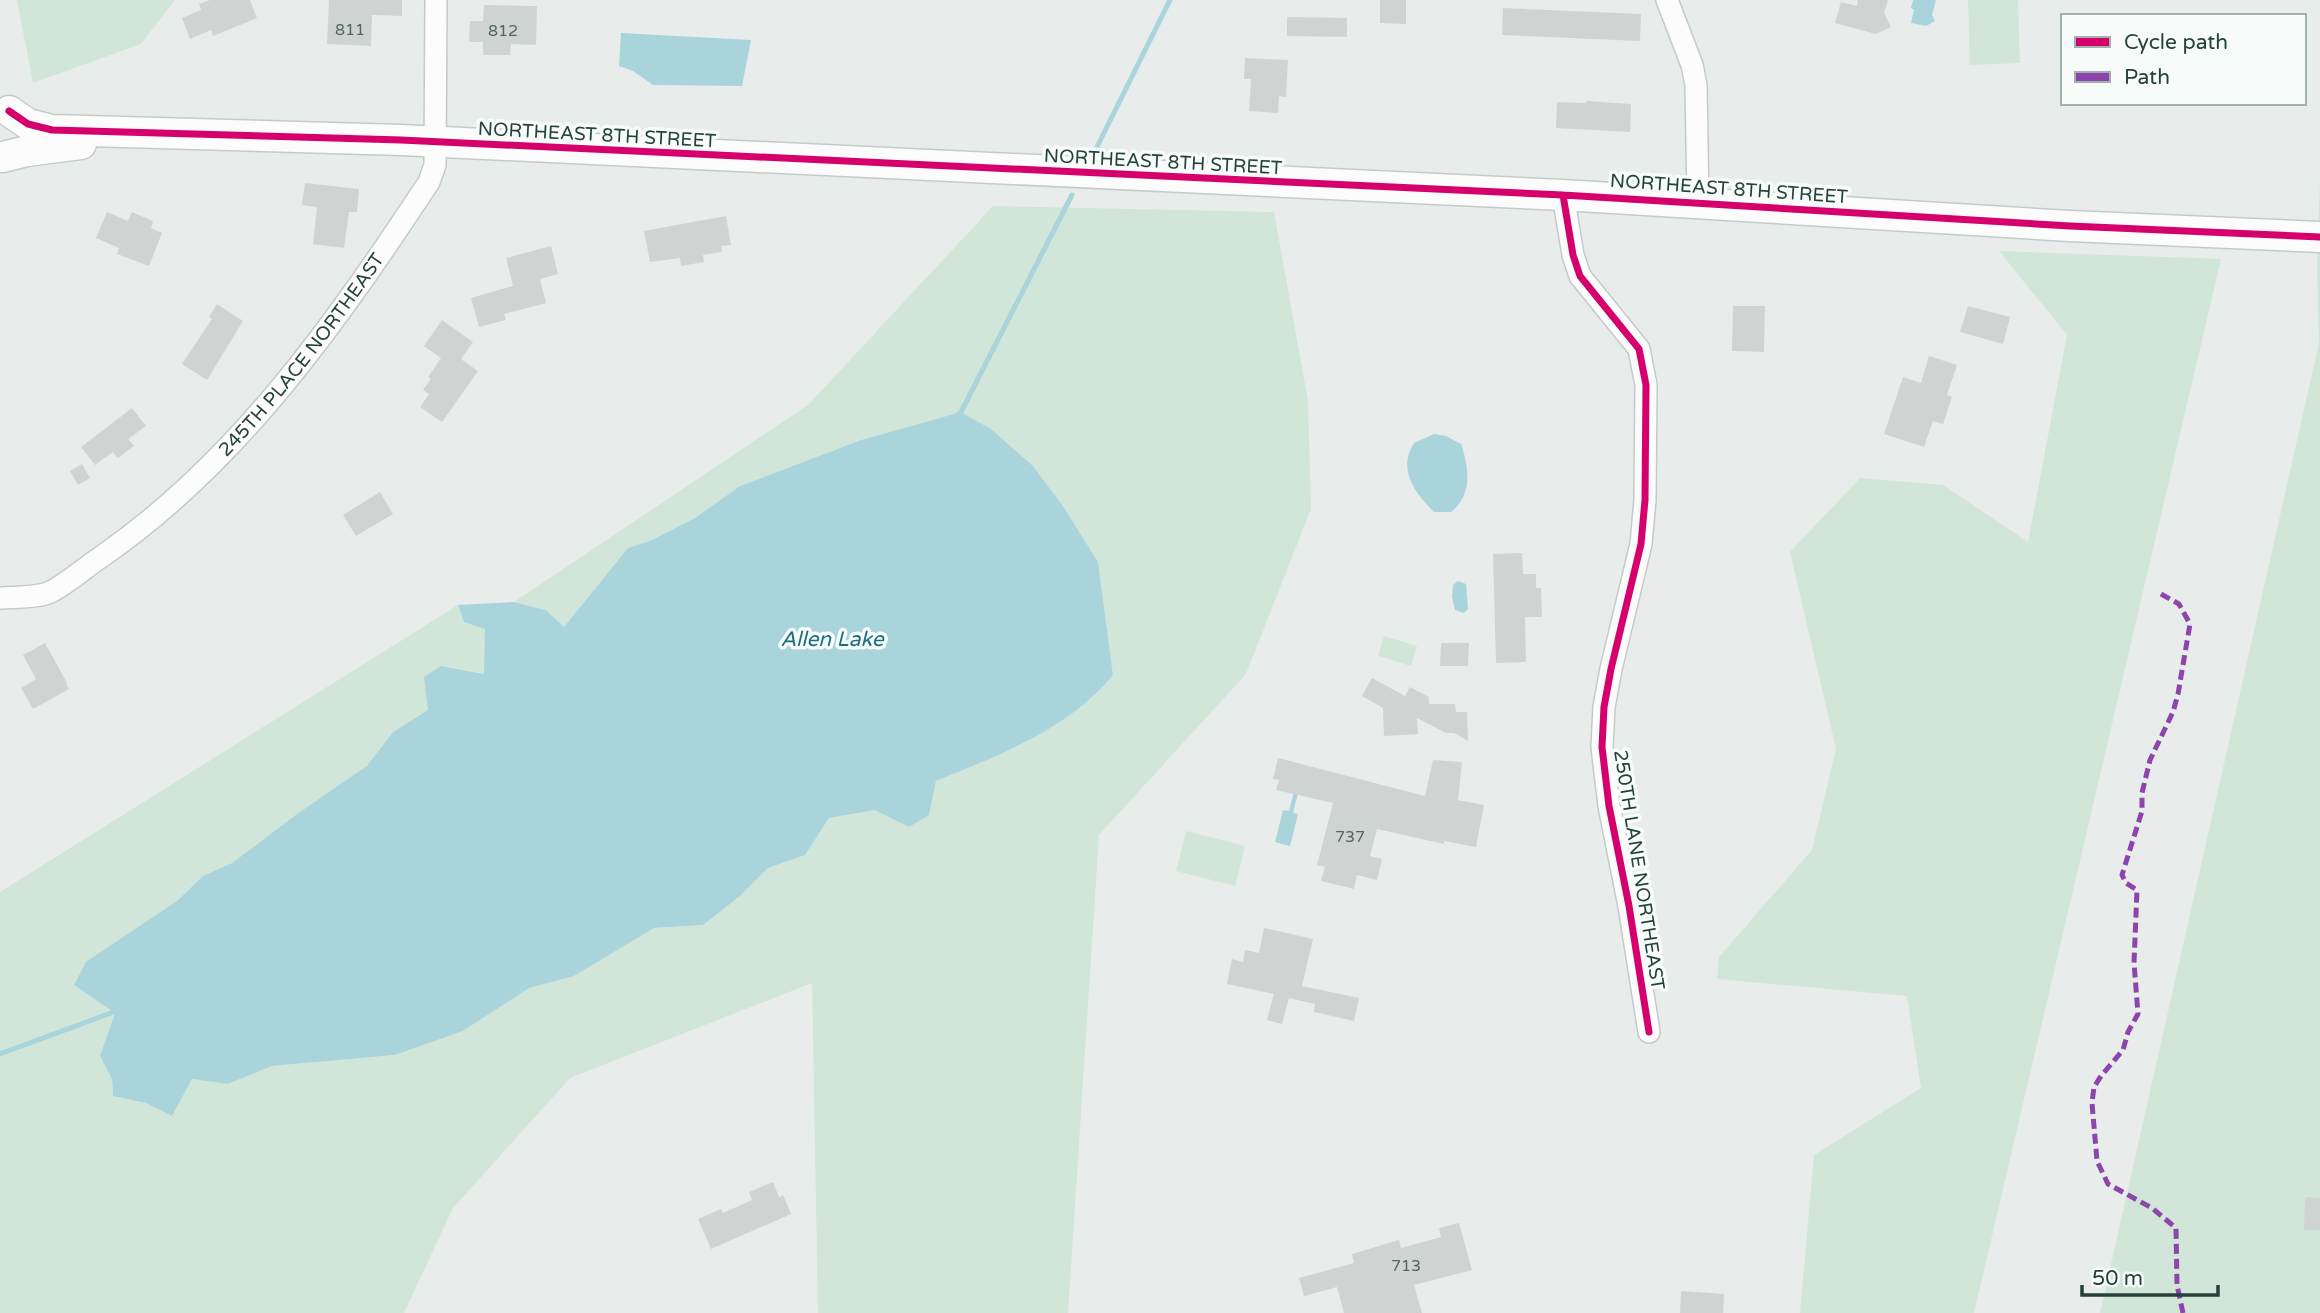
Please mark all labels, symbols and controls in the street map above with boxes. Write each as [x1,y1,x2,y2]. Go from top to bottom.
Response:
legend [2061,14,2306,105]
house number: 811 [335,20,365,40]
house number: 812 [488,21,518,41]
text: Cycle path [2124,30,2228,55]
text: Path [2124,65,2170,90]
street label: NORTHEAST 8TH STREET [477,118,717,152]
street label: NORTHEAST 8TH STREET [1043,145,1283,179]
street label: NORTHEAST 8TH STREET [1609,170,1849,208]
street label: 245TH PLACE NORTHEAST [214,249,389,461]
water label: Allen Lake [780,627,885,652]
street label: 250TH LANE NORTHEAST [1609,748,1669,992]
house number: 737 [1335,827,1365,847]
scale bar [2082,1254,2218,1298]
house number: 713 [1391,1256,1421,1276]
text: 50 m [2092,1266,2143,1291]

